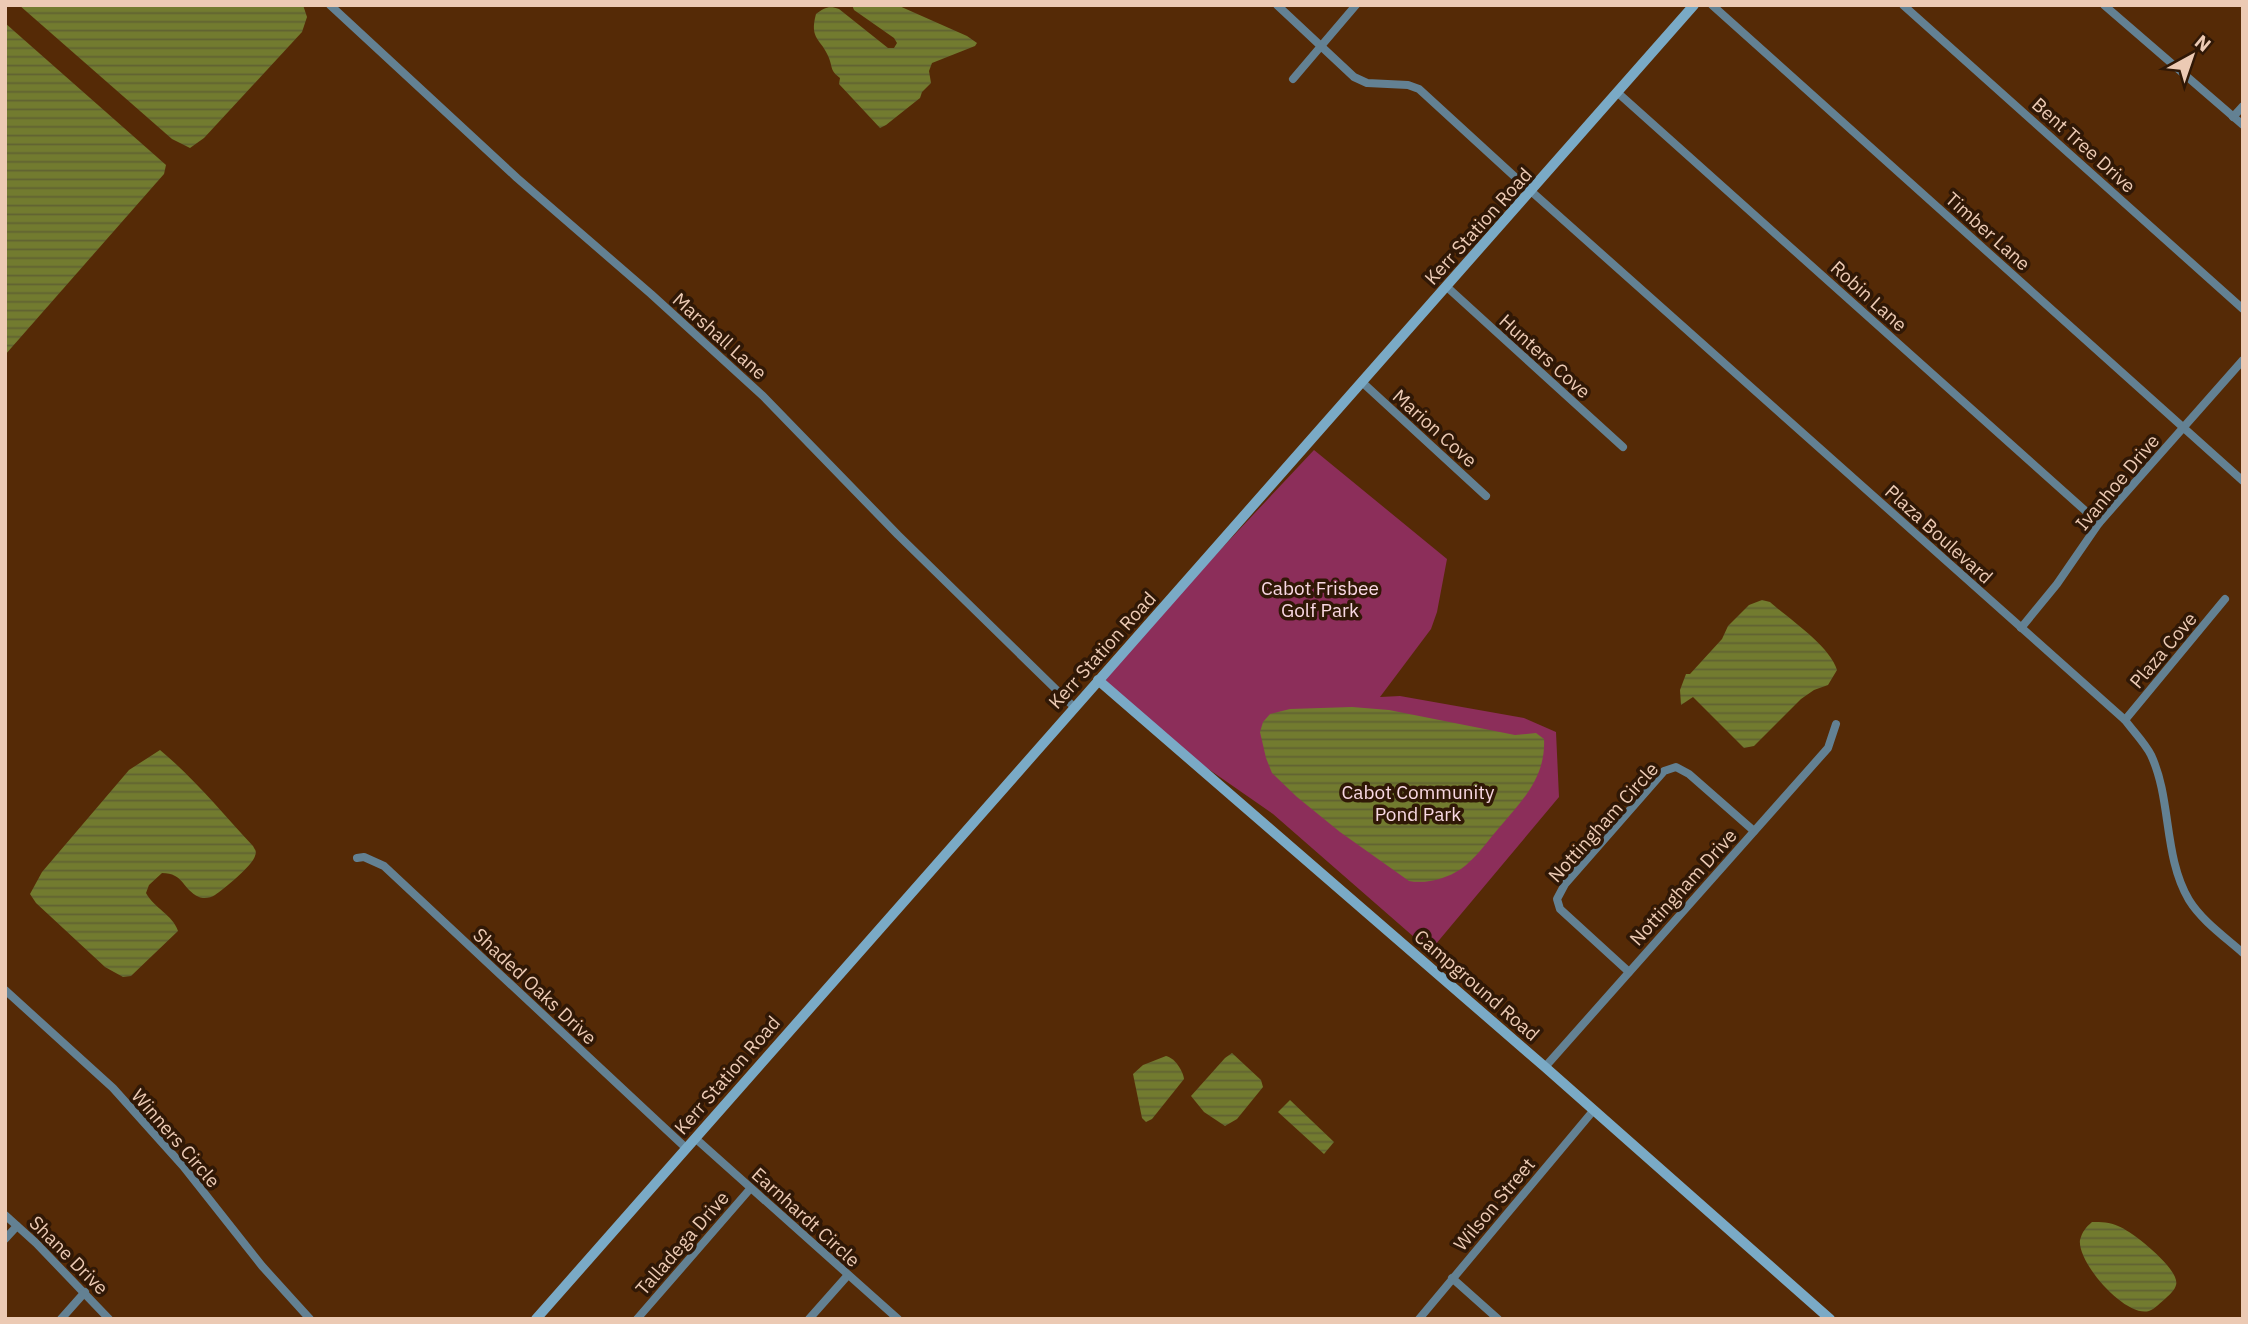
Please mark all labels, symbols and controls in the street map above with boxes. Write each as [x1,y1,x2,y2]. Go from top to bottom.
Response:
north arrow [2157,21,2227,91]
text: N [2190,29,2216,57]
street label: Bent Tree Drive [2027,92,2141,198]
street label: Kerr Station Road [1419,162,1537,290]
street label: Timber Lane [1941,187,2035,275]
street label: Robin Lane [1826,255,1912,337]
street label: Marshall Lane [668,287,772,385]
street label: Hunters Cove [1494,309,1596,403]
street label: Marion Cove [1388,384,1482,472]
street label: Ivanhoe Drive [2070,429,2164,535]
street label: Plaza Boulevard [1880,479,1998,589]
park label: Cabot Frisbee Golf Park [1261,576,1379,622]
street label: Kerr Station Road [1043,586,1161,714]
street label: Plaza Cove [2124,607,2202,693]
street label: Nottingham Circle [1543,757,1663,887]
park label: Cabot Community Pond Park [1342,780,1495,826]
street label: Nottingham Drive [1624,824,1742,950]
street label: Shaded Oaks Drive [468,923,602,1049]
street label: Campground Road [1410,924,1544,1046]
street label: Kerr Station Road [669,1011,785,1139]
street label: Winners Circle [127,1084,225,1192]
street label: Wilson Street [1448,1153,1540,1255]
street label: Earnhardt Circle [747,1162,865,1272]
street label: Talladega Drive [630,1186,734,1300]
street label: Shane Drive [25,1211,113,1299]

